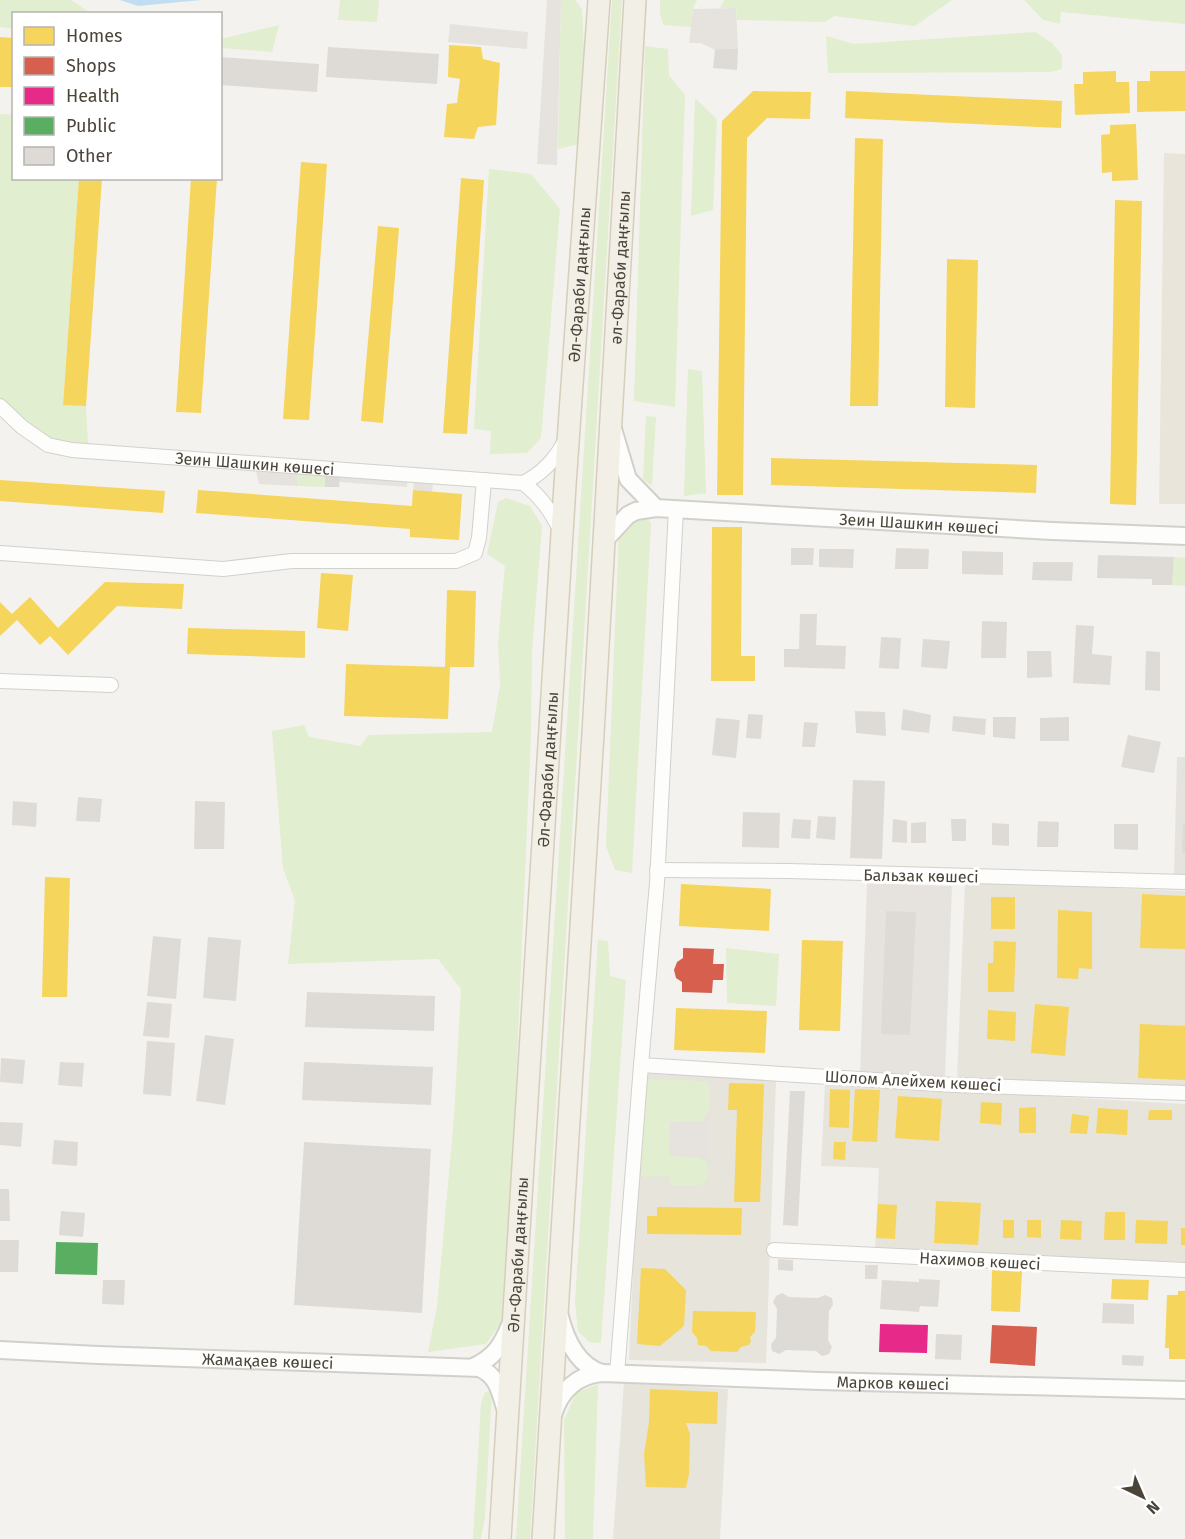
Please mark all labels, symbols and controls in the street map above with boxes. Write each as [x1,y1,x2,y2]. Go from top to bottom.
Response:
legend [12,12,222,180]
text: Homes [66,25,122,47]
text: Shops [66,55,116,77]
text: Health [66,85,120,107]
text: Public [66,115,116,137]
text: Other [66,145,112,167]
street label: әл-Фараби даңғылы [606,190,634,345]
street label: Әл-Фараби даңғылы [564,206,594,363]
street label: Зеин Шашкин көшесі [175,448,335,479]
street label: Зеин Шашкин көшесі [839,509,999,537]
street label: Әл-Фараби даңғылы [533,691,562,848]
street label: Бальзак көшесі [863,865,979,887]
street label: Шолом Алейхем көшесі [824,1067,1002,1095]
street label: Әл-Фараби даңғылы [503,1176,532,1333]
street label: Нахимов көшесі [919,1248,1041,1274]
street label: Жамақаев көшесі [202,1349,334,1373]
street label: Марков көшесі [836,1372,949,1394]
north arrow [1113,1467,1173,1527]
text: N [1143,1497,1163,1518]

